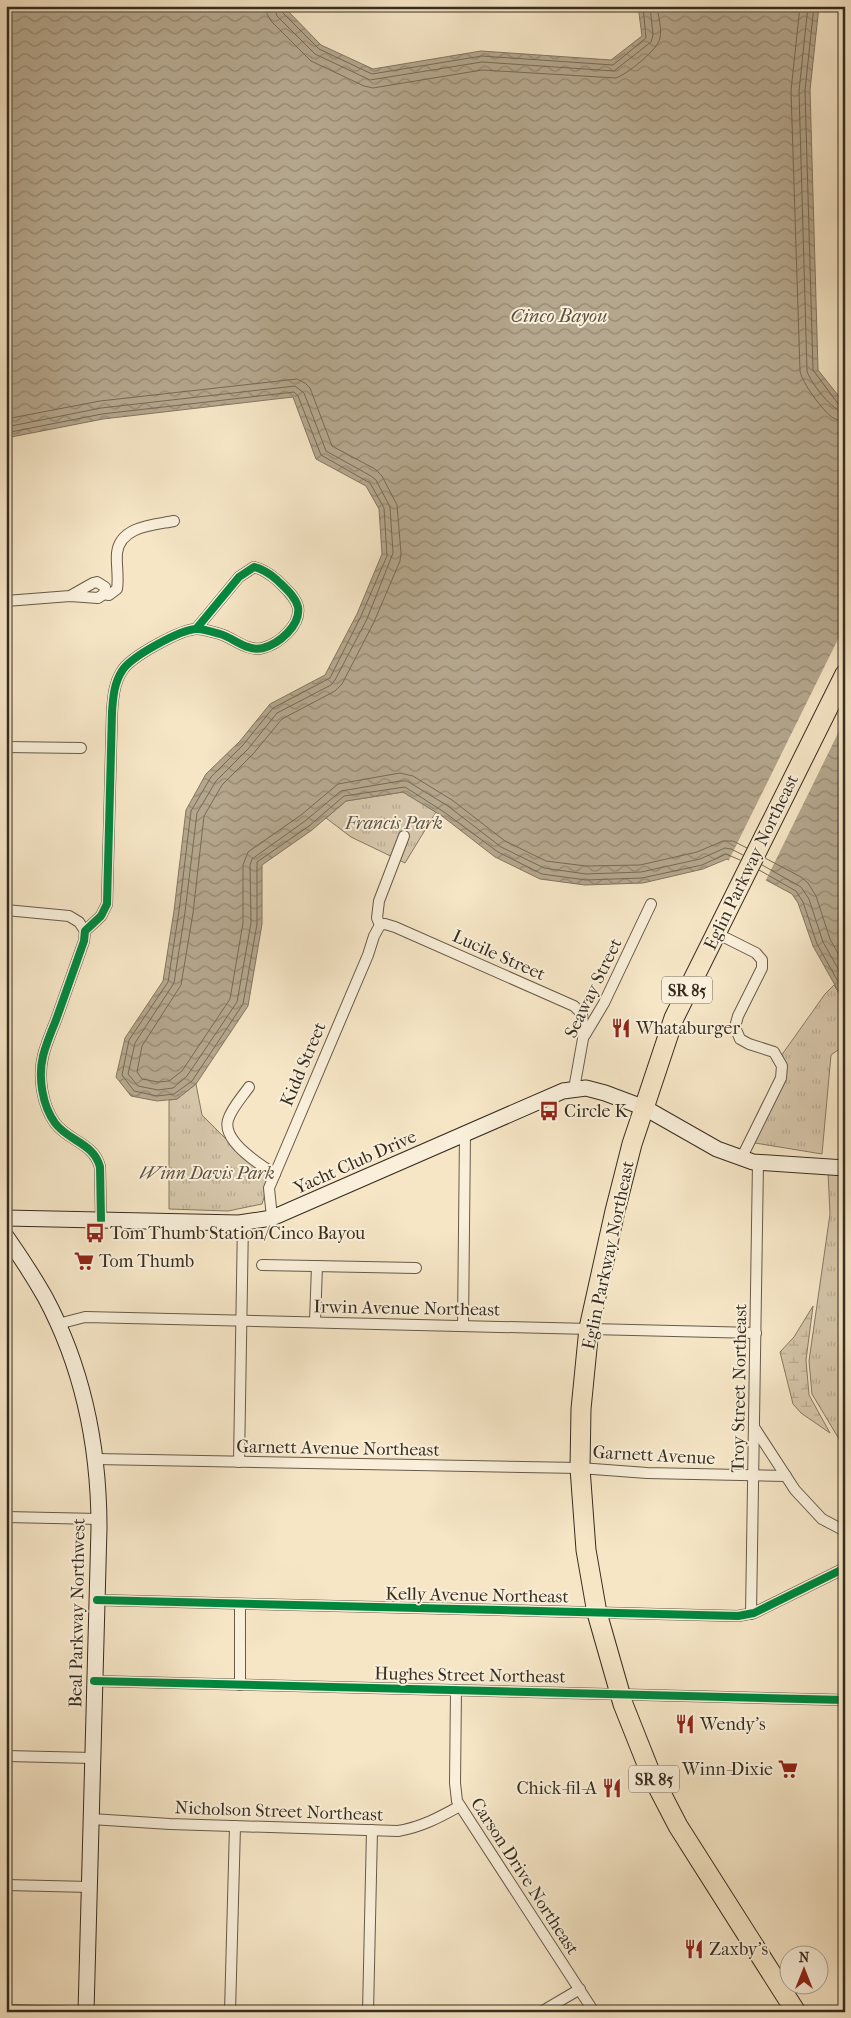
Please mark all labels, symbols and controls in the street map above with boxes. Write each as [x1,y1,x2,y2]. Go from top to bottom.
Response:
water label: Cinco Bayou [510,305,608,327]
street label: Eglin Parkway Northeast [700,771,803,953]
park label: Francis Park [344,813,443,834]
street label: Lucile Street [449,926,549,985]
street label: Seaway Street [560,934,627,1042]
road number: SR 85 [662,976,712,1004]
restaurant icon: Whataburger [610,1017,632,1039]
street label: Kidd Street [276,1018,331,1109]
place label: Whataburger [635,1018,740,1039]
bus stop icon: Circle K [538,1100,560,1122]
place label: Circle K [564,1101,628,1122]
street label: Yacht Club Drive [290,1126,420,1199]
street label: Eglin Parkway Northeast [578,1158,639,1351]
park label: Winn Davis Park [139,1163,275,1184]
bus stop icon: Tom Thumb Station/Cinco Bayou [84,1222,106,1244]
place label: Tom Thumb Station/Cinco Bayou [110,1223,365,1244]
supermarket icon: Tom Thumb [73,1250,95,1272]
place label: Tom Thumb [99,1251,194,1272]
street label: Irwin Avenue Northeast [314,1296,501,1321]
street label: Troy Street Northeast [728,1303,751,1473]
street label: Garnett Avenue Northeast [236,1436,440,1461]
street label: Garnett Avenue [592,1442,716,1469]
street label: Beal Parkway Northwest [65,1518,90,1708]
street label: Kelly Avenue Northeast [385,1583,569,1608]
street label: Hughes Street Northeast [374,1663,566,1688]
restaurant icon: Wendy's [674,1713,696,1735]
place label: Wendy's [699,1714,766,1735]
supermarket icon: Winn-Dixie [777,1758,799,1780]
place label: Winn-Dixie [681,1759,773,1780]
road number: SR 85 [629,1766,679,1792]
restaurant icon: Chick-fil-A [601,1777,623,1799]
place label: Chick-fil-A [516,1778,597,1799]
street label: Carson Drive Northeast [466,1794,583,1959]
street label: Nicholson Street Northeast [174,1797,384,1826]
restaurant icon: Zaxby's [683,1938,705,1960]
place label: Zaxby's [709,1939,769,1960]
north arrow [778,1946,828,1996]
text: N [799,1949,810,1966]

